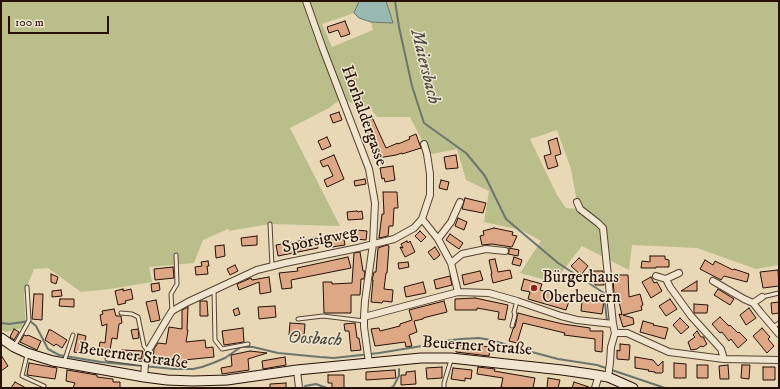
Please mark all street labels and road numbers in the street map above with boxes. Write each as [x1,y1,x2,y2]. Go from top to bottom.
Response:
street label: Horhaldergasse [335,63,391,169]
street label: Spörsigweg [280,223,360,259]
street label: Beuerner Straße [421,333,533,361]
street label: Beuerner Straße [77,339,189,375]

